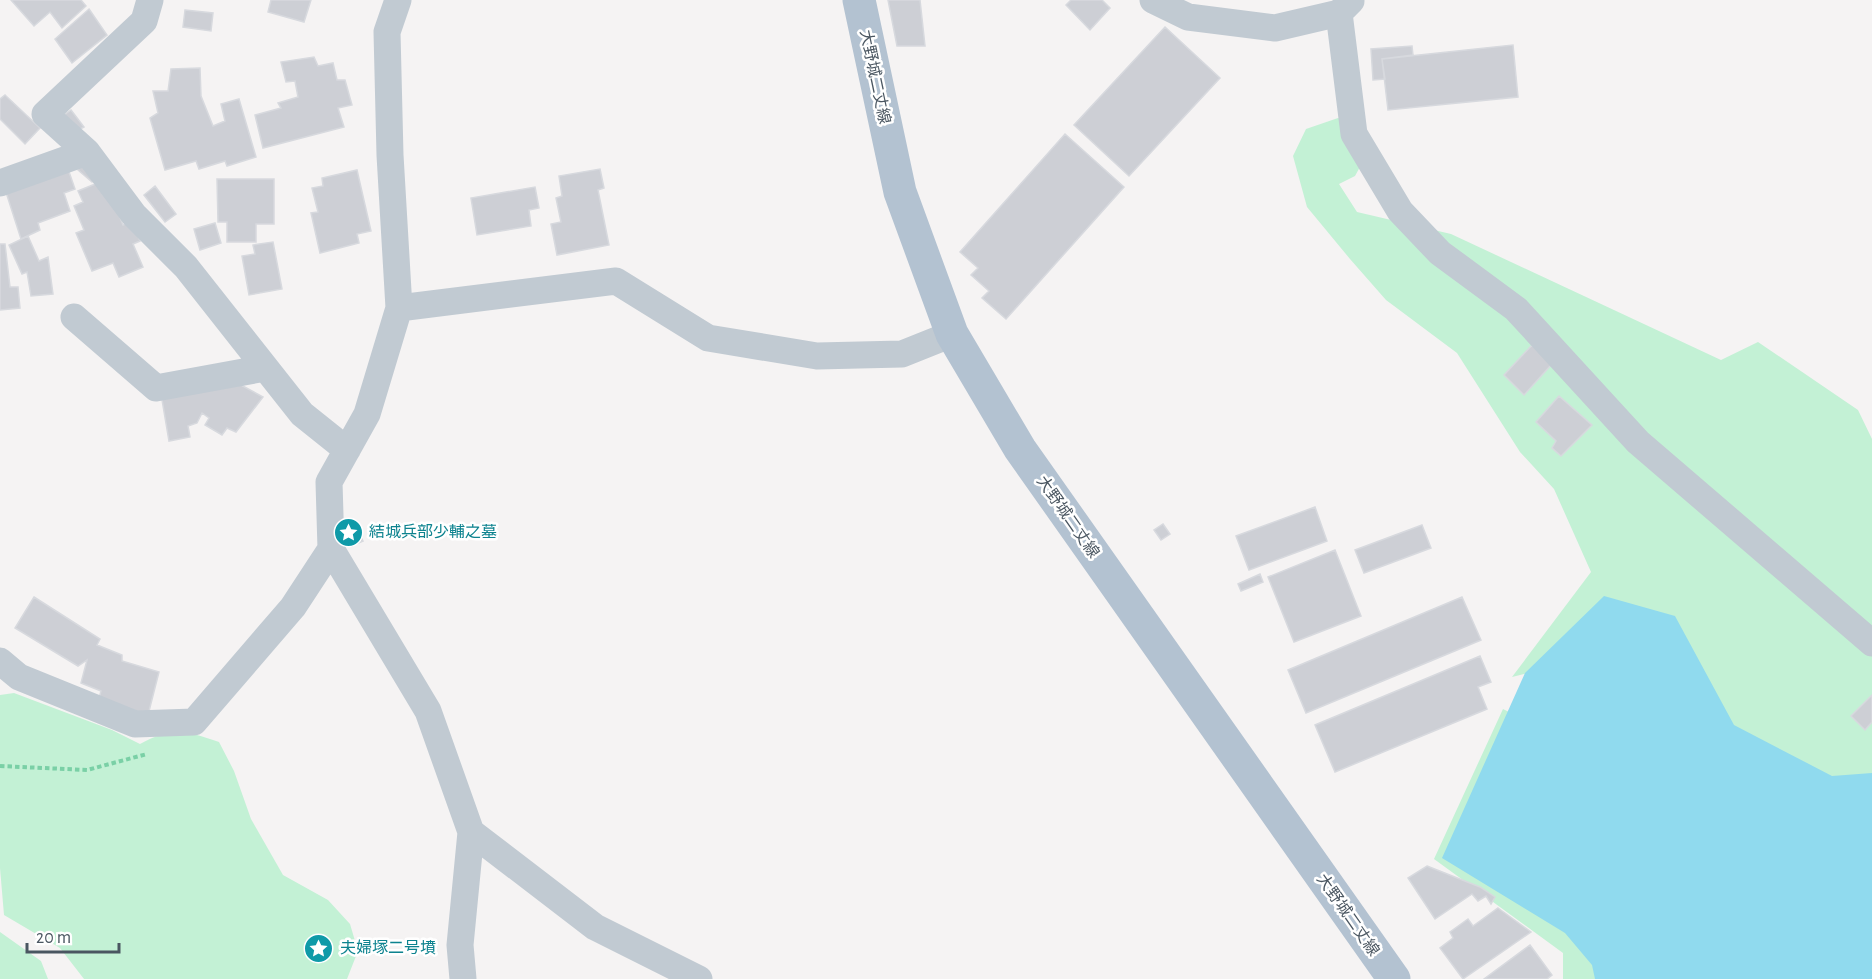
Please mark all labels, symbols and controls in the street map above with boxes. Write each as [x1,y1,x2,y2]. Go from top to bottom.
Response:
street label: 大野城二丈線 [857,28,894,126]
street label: 大野城二丈線 [1034,473,1103,561]
place icon: 結城兵部少輔之墓 [332,516,364,548]
place label: 結城兵部少輔之墓 [369,523,497,540]
street label: 大野城二丈線 [1314,871,1383,959]
scale bar [27,916,118,954]
text: 20 m [36,929,71,947]
place icon: 夫婦塚二号墳 [303,932,335,964]
place label: 夫婦塚二号墳 [340,939,436,956]

